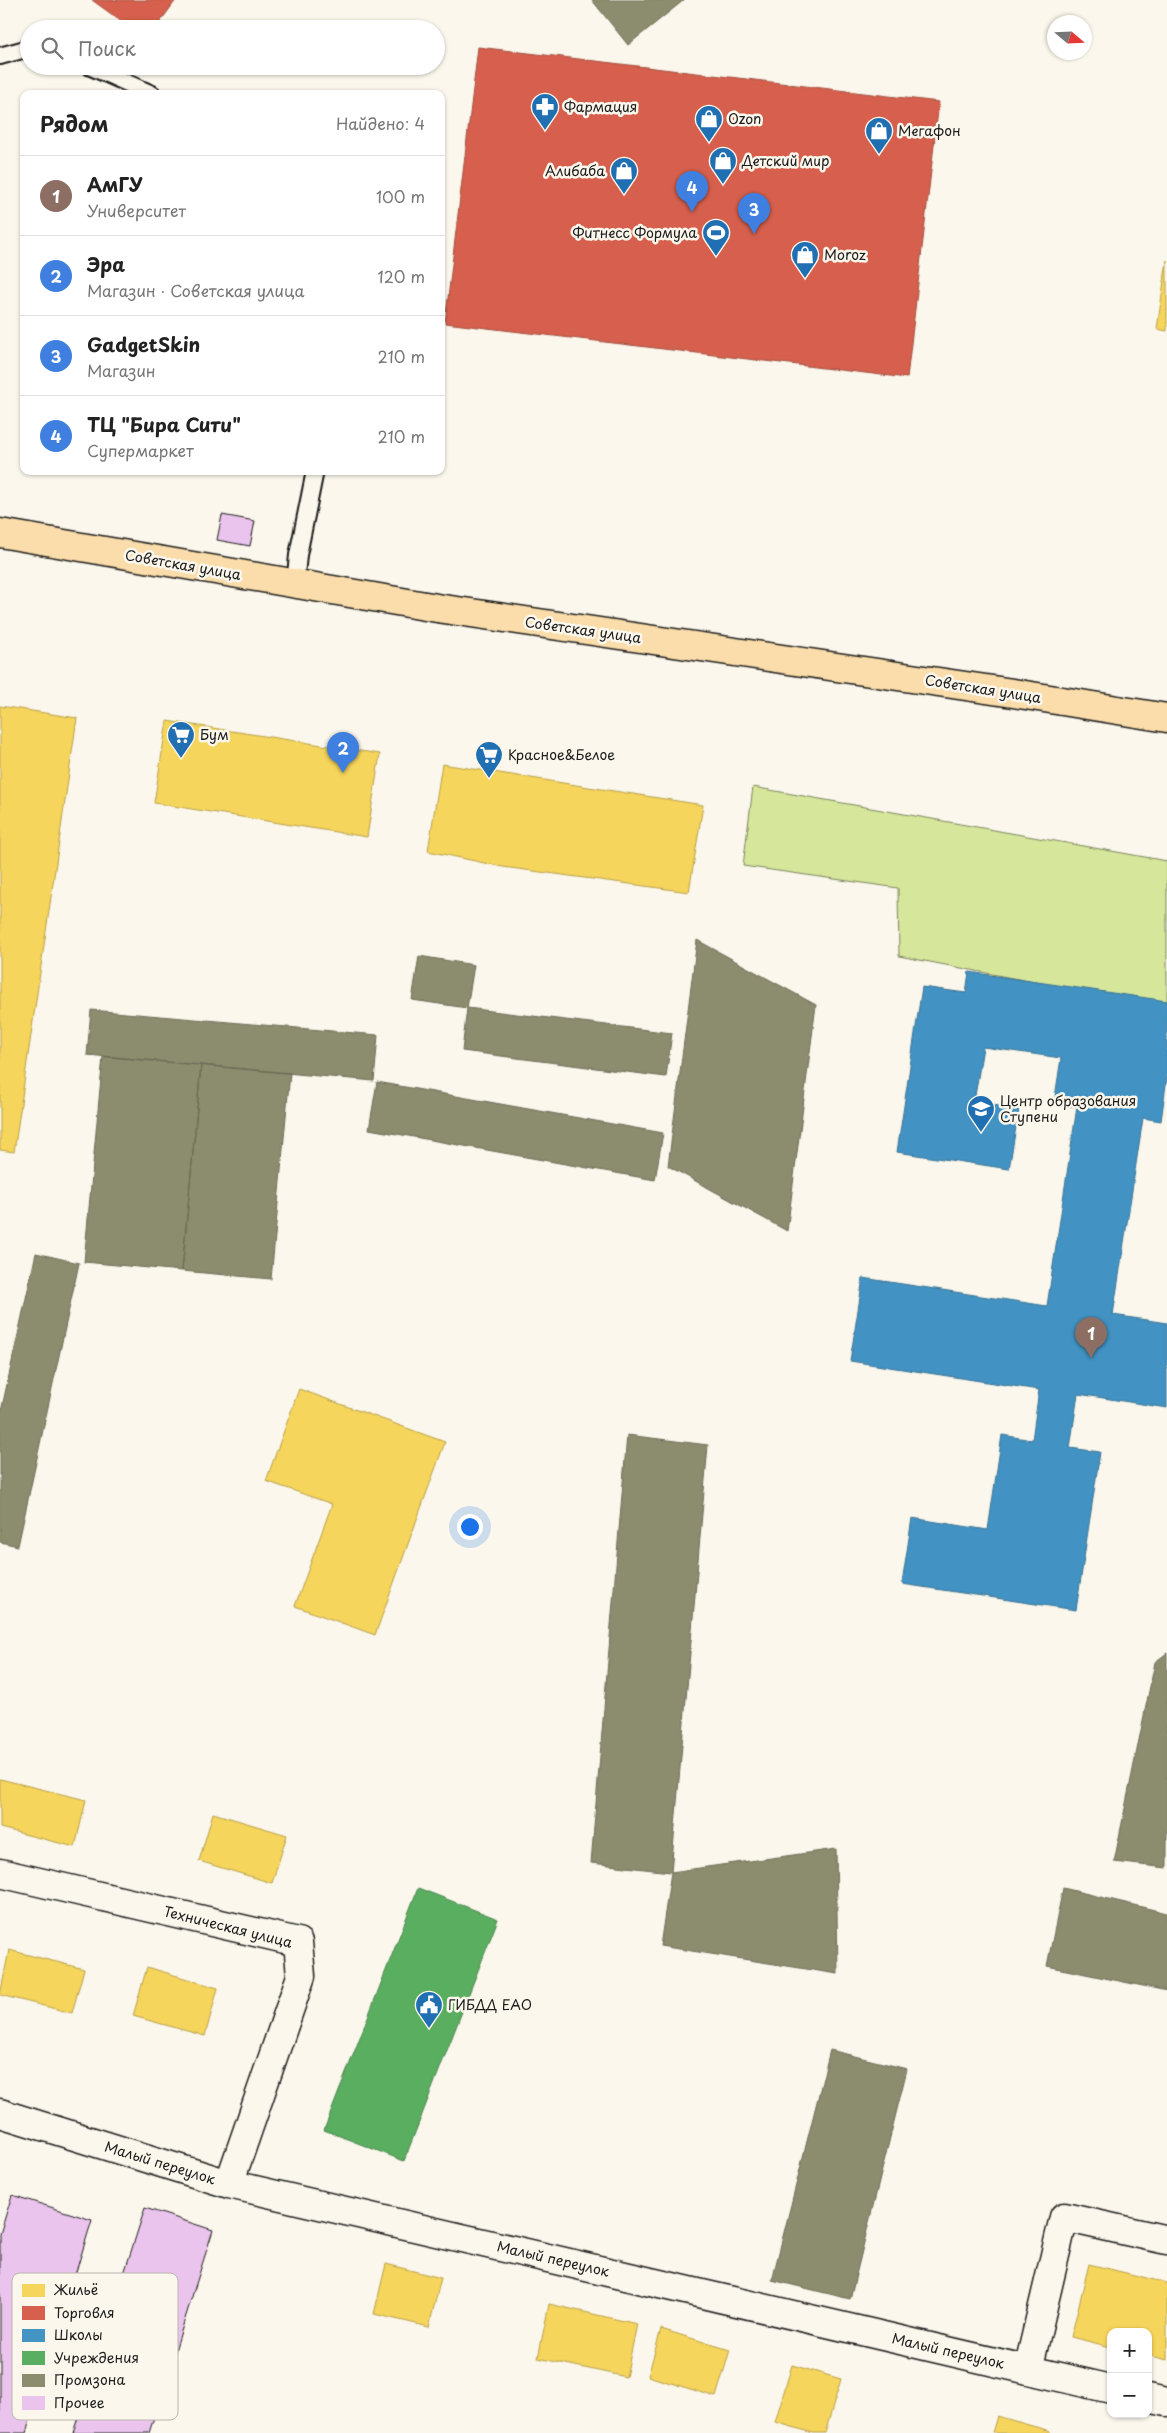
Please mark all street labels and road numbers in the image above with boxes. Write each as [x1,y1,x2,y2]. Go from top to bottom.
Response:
street label: Советская улица [123,544,243,585]
street label: Советская улица [523,611,643,648]
street label: Советская улица [923,669,1043,708]
street label: Техническая улица [162,1900,295,1953]
street label: Малый переулок [102,2136,219,2190]
street label: Малый переулок [495,2235,612,2282]
street label: Малый переулок [890,2327,1007,2374]

